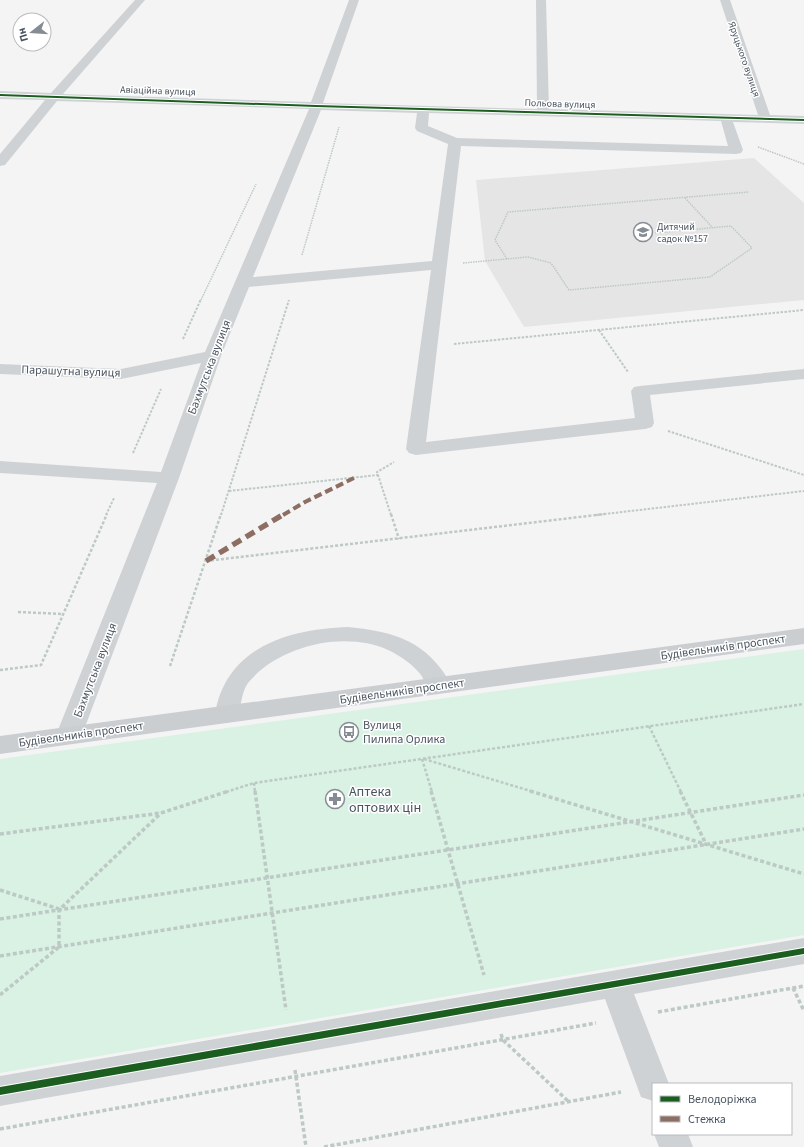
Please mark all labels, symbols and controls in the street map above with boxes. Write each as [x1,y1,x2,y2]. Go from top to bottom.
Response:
north arrow [12,12,52,52]
street label: Яруцького вулиця [725,20,764,99]
text: Пн [14,26,32,44]
street label: Авіаційна вулиця [120,83,196,99]
street label: Польова вулиця [524,96,596,112]
place label: Дитячий садок №157 [657,220,708,246]
school or university icon: Дитячий садок №157 [632,221,654,243]
street label: Бахмутська вулиця [184,317,235,417]
street label: Парашутна вулиця [21,361,121,382]
street label: Бахмутська вулиця [70,620,121,720]
street label: Будівельників проспект [659,630,787,665]
street label: Будівельників проспект [338,674,466,709]
street label: Будівельників проспект [17,717,145,752]
place label: Вулиця Пилипа Орлика [363,717,445,748]
bus stop icon: Вулиця Пилипа Орлика [338,721,360,743]
place label: Аптека оптових цін [349,782,421,818]
pharmacy icon: Аптека оптових цін [324,788,346,810]
legend [652,1083,792,1135]
text: Велодоріжка [688,1091,757,1108]
text: Стежка [688,1111,726,1128]

